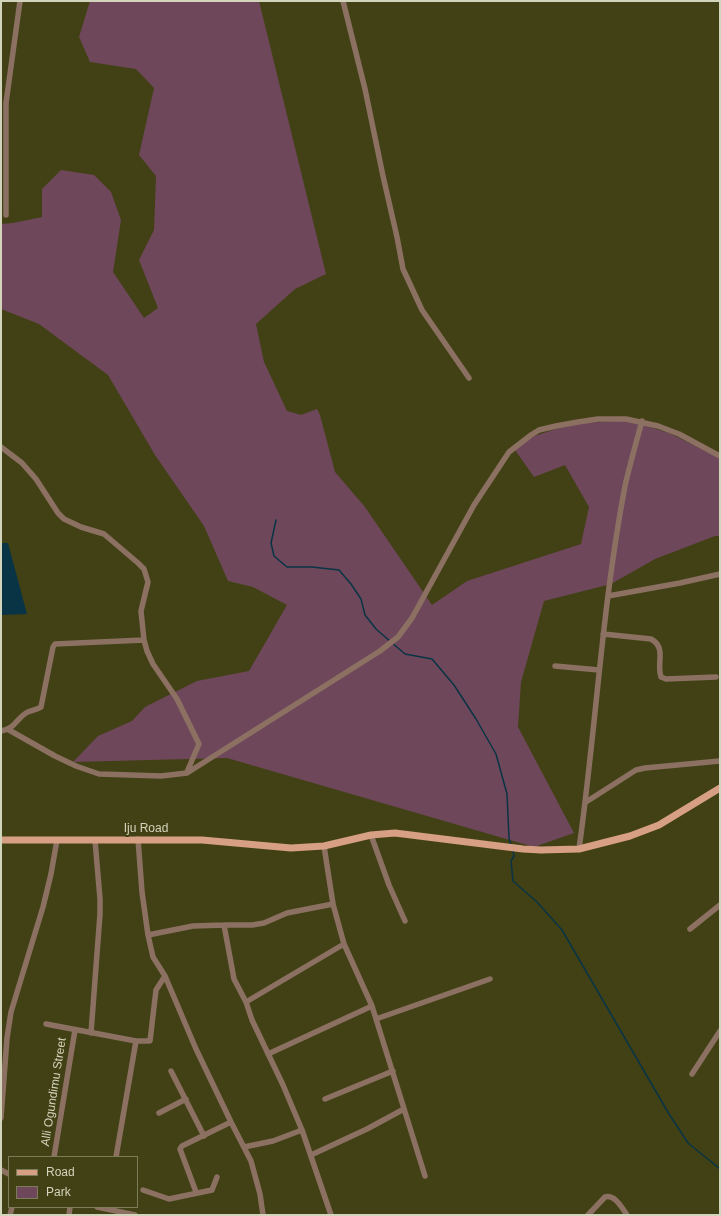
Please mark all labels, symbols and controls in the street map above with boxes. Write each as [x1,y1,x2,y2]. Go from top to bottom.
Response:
street label: Iju Road [124,822,168,836]
street label: Alli Ogundimu Street [38,1037,70,1147]
legend [8,1156,138,1208]
text: Road [46,1165,75,1179]
text: Park [46,1185,71,1199]

